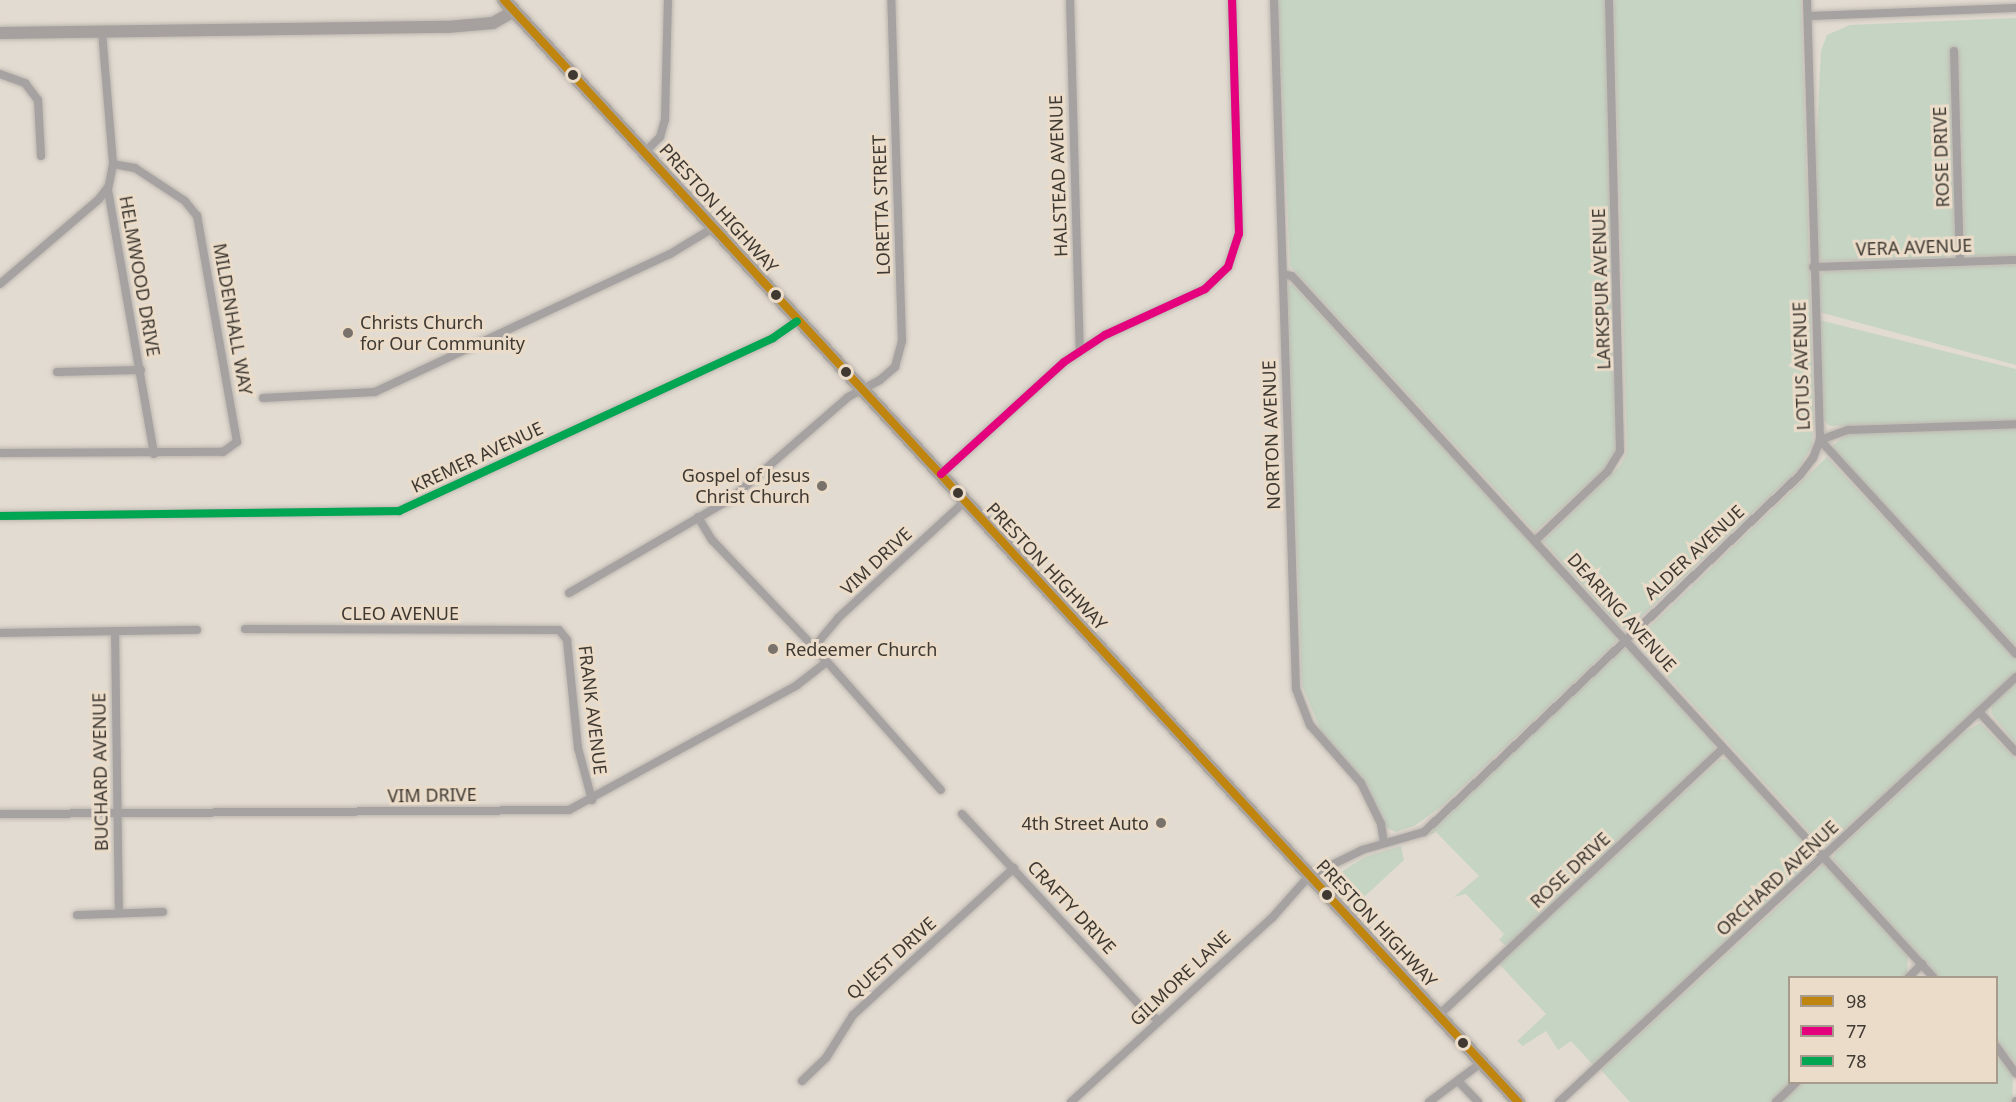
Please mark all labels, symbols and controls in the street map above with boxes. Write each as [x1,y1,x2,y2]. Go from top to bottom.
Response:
unlabelled marker [567,69,579,81]
street label: HALSTEAD AVENUE [1044,95,1072,257]
street label: ROSE DRIVE [1928,106,1954,208]
street label: LORETTA STREET [868,134,894,276]
street label: PRESTON HIGHWAY [655,139,783,277]
street label: HELMWOOD DRIVE [115,194,165,358]
street label: LARKSPUR AVENUE [1587,208,1615,370]
street label: VERA AVENUE [1855,234,1973,260]
street label: MILDENHALL WAY [209,241,257,397]
unlabelled marker [770,289,782,301]
street label: LOTUS AVENUE [1788,301,1814,431]
place label: Christs Church for Our Community [360,312,525,354]
marker: Christs Church for Our Community [341,326,355,340]
street label: NORTON AVENUE [1258,360,1284,510]
unlabelled marker [840,366,852,378]
street label: KREMER AVENUE [408,417,546,497]
place label: Gospel of Jesus Christ Church [682,465,810,508]
marker: Gospel of Jesus Christ Church [815,479,829,493]
unlabelled marker [952,487,964,499]
street label: PRESTON HIGHWAY [982,498,1112,634]
street label: ALDER AVENUE [1640,500,1748,604]
street label: VIM DRIVE [836,523,916,599]
street label: DEARING AVENUE [1563,548,1681,676]
street label: CLEO AVENUE [341,602,459,624]
place label: Redeemer Church [785,638,937,660]
marker: Redeemer Church [766,642,780,656]
street label: FRANK AVENUE [574,644,612,776]
street label: BUCHARD AVENUE [88,693,112,851]
street label: VIM DRIVE [387,783,477,807]
place label: 4th Street Auto [1021,812,1149,834]
marker: 4th Street Auto [1154,816,1168,830]
street label: ORCHARD AVENUE [1712,816,1842,940]
street label: ROSE DRIVE [1526,828,1614,912]
street label: PRESTON HIGHWAY [1312,855,1442,991]
street label: CRAFTY DRIVE [1023,856,1121,958]
unlabelled marker [1321,889,1333,901]
street label: QUEST DRIVE [842,912,940,1004]
street label: GILMORE LANE [1125,926,1235,1030]
legend [1788,976,1998,1084]
text: 98 [1846,989,1867,1013]
text: 77 [1846,1019,1867,1043]
unlabelled marker [1457,1037,1469,1049]
text: 78 [1846,1049,1867,1073]

